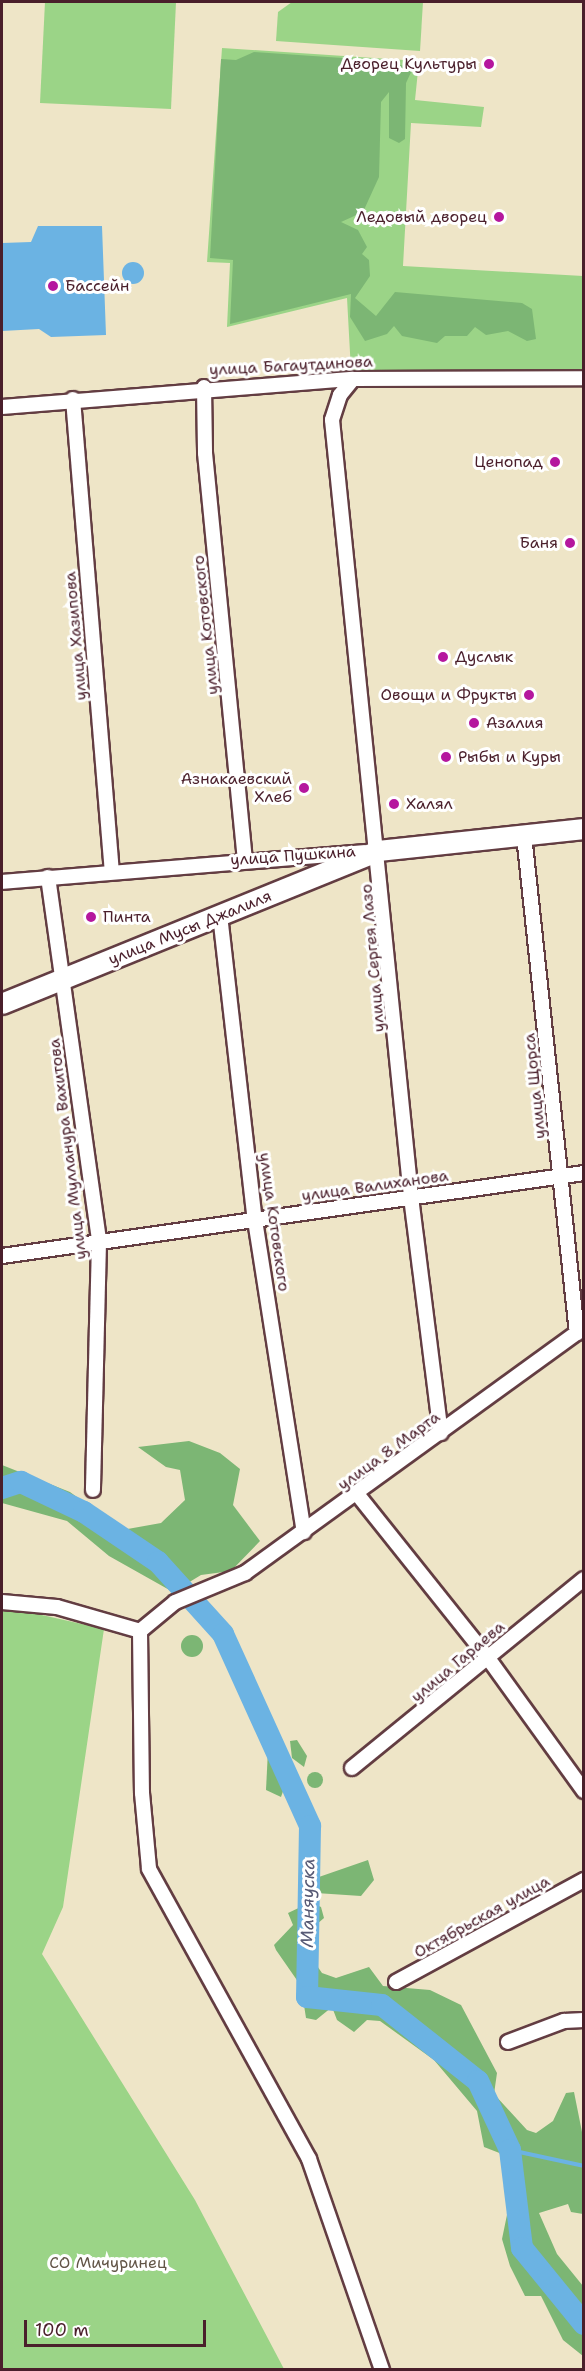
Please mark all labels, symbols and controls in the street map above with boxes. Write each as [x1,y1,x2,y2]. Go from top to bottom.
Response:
place label: Дворец Культуры [341,54,477,74]
marker: Дворец Культуры [482,57,496,71]
place label: Ледовый дворец [356,207,487,227]
marker: Ледовый дворец [492,210,506,224]
place label: Бассейн [65,276,129,296]
marker: Бассейн [46,279,60,293]
street label: улица Багаутдинова [209,352,373,380]
place label: Ценопад [474,452,543,472]
marker: Ценопад [548,455,562,469]
place label: Баня [520,533,558,553]
marker: Баня [563,536,577,550]
street label: улица Котовского [189,554,223,696]
street label: улица Хазипова [61,571,91,701]
place label: Дуслык [455,647,513,667]
marker: Дуслык [436,650,450,664]
place label: Овощи и Фрукты [381,685,517,705]
marker: Овощи и Фрукты [522,688,536,702]
place label: Азалия [486,713,543,733]
marker: Азалия [467,716,481,730]
place label: Рыбы и Куры [458,747,561,767]
marker: Рыбы и Куры [439,750,453,764]
place label: Азнакаевский Хлеб [181,769,292,807]
marker: Азнакаевский Хлеб [297,781,311,795]
place label: Халял [406,794,453,814]
marker: Халял [387,797,401,811]
street label: улица Пушкина [230,842,356,870]
street label: улица Сергея Лазо [357,883,389,1033]
street label: улица Мусы Джалиля [106,886,274,970]
place label: Пинта [103,907,151,927]
marker: Пинта [84,910,98,924]
street label: улица Щорса [520,1032,550,1140]
street label: улица Мулланура Вахитова [45,1037,91,1261]
street label: улица Котовского [255,1151,293,1293]
street label: улица Валиханова [300,1166,450,1206]
street label: улица 8 Марта [334,1407,444,1495]
street label: улица Гараева [407,1617,509,1707]
water label: Маняуска [296,1858,320,1948]
street label: Октябрьская улица [411,1872,553,1962]
park label: СО Мичуринец [49,2253,167,2273]
scale bar [27,2308,208,2346]
text: 100 m [35,2318,89,2342]

